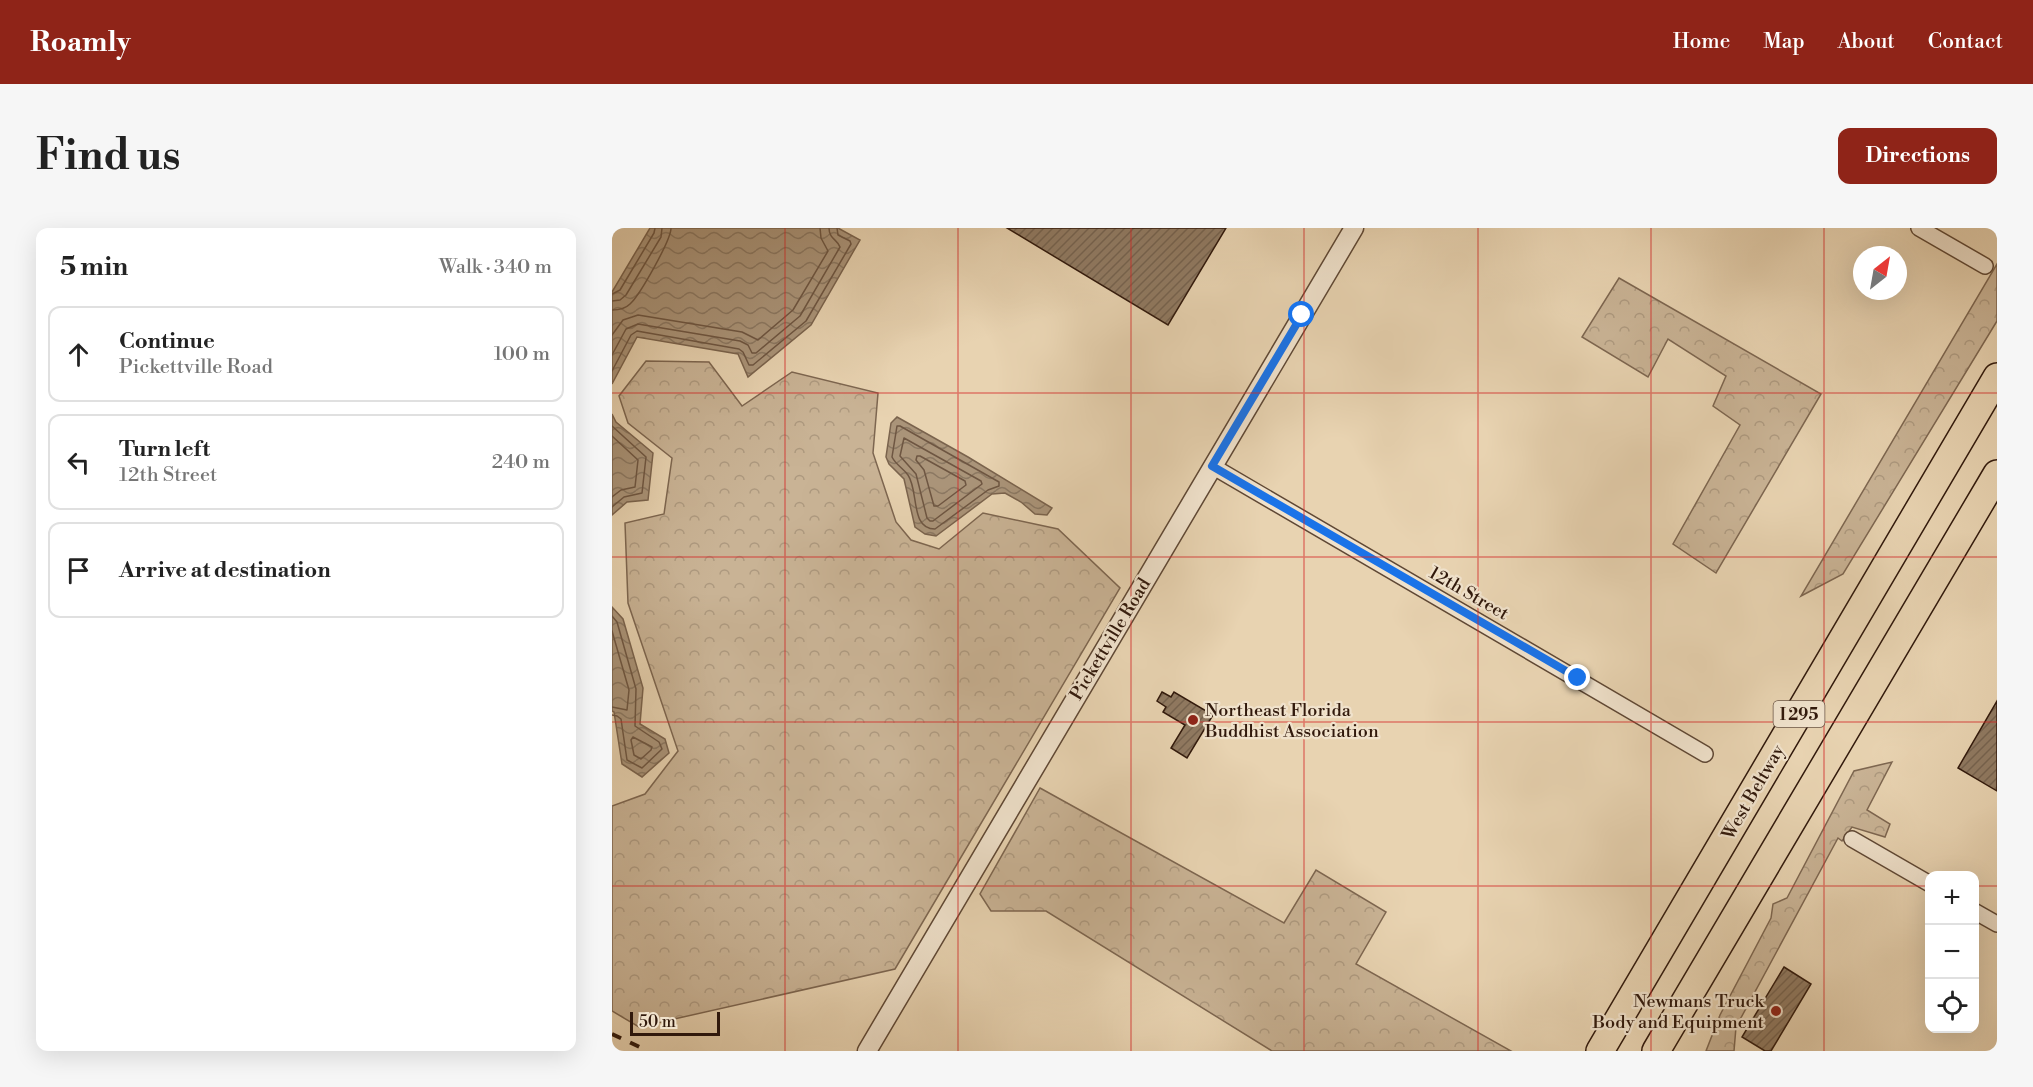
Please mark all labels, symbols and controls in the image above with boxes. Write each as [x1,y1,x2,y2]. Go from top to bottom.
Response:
text: Roamly [30,25,131,60]
text: Home [1673,29,1730,55]
text: Map [1763,29,1805,55]
text: About [1838,29,1895,55]
text: Contact [1928,29,2003,55]
button: Directions [1838,128,1997,184]
text: Find us [36,130,180,183]
north arrow [1853,246,1907,300]
text: 5 min [60,251,128,283]
text: Walk · 340 m [439,255,552,280]
route start [1288,301,1314,327]
text: Continue [119,328,215,355]
icon: ahead [62,338,95,371]
text: 100 m [494,342,550,367]
text: Pickettville Road [119,355,273,380]
text: Turn left [119,436,210,463]
icon: left [62,446,95,479]
text: 240 m [492,450,550,475]
text: 12th Street [119,463,217,488]
icon: arrive [62,554,95,587]
text: Arrive at destination [119,557,331,584]
street label: 12th Street [1425,561,1513,626]
street label: Pickettville Road [1065,573,1156,705]
route end [1564,664,1590,690]
place label: Northeast Florida Buddhist Association [1204,699,1379,743]
road number: I 295 [1774,701,1824,727]
marker: Northeast Florida Buddhist Association [1186,713,1200,727]
street label: West Beltway [1716,740,1790,845]
map controls [1925,871,1979,1033]
button: + [1925,871,1979,925]
button: − [1925,925,1979,979]
button: locate [1925,979,1979,1033]
place label: Newmans Truck Body and Equipment [1591,990,1766,1034]
marker: Newmans Truck Body and Equipment [1769,1004,1783,1018]
scale bar [630,1009,720,1036]
text: 50 m [639,1012,676,1032]

